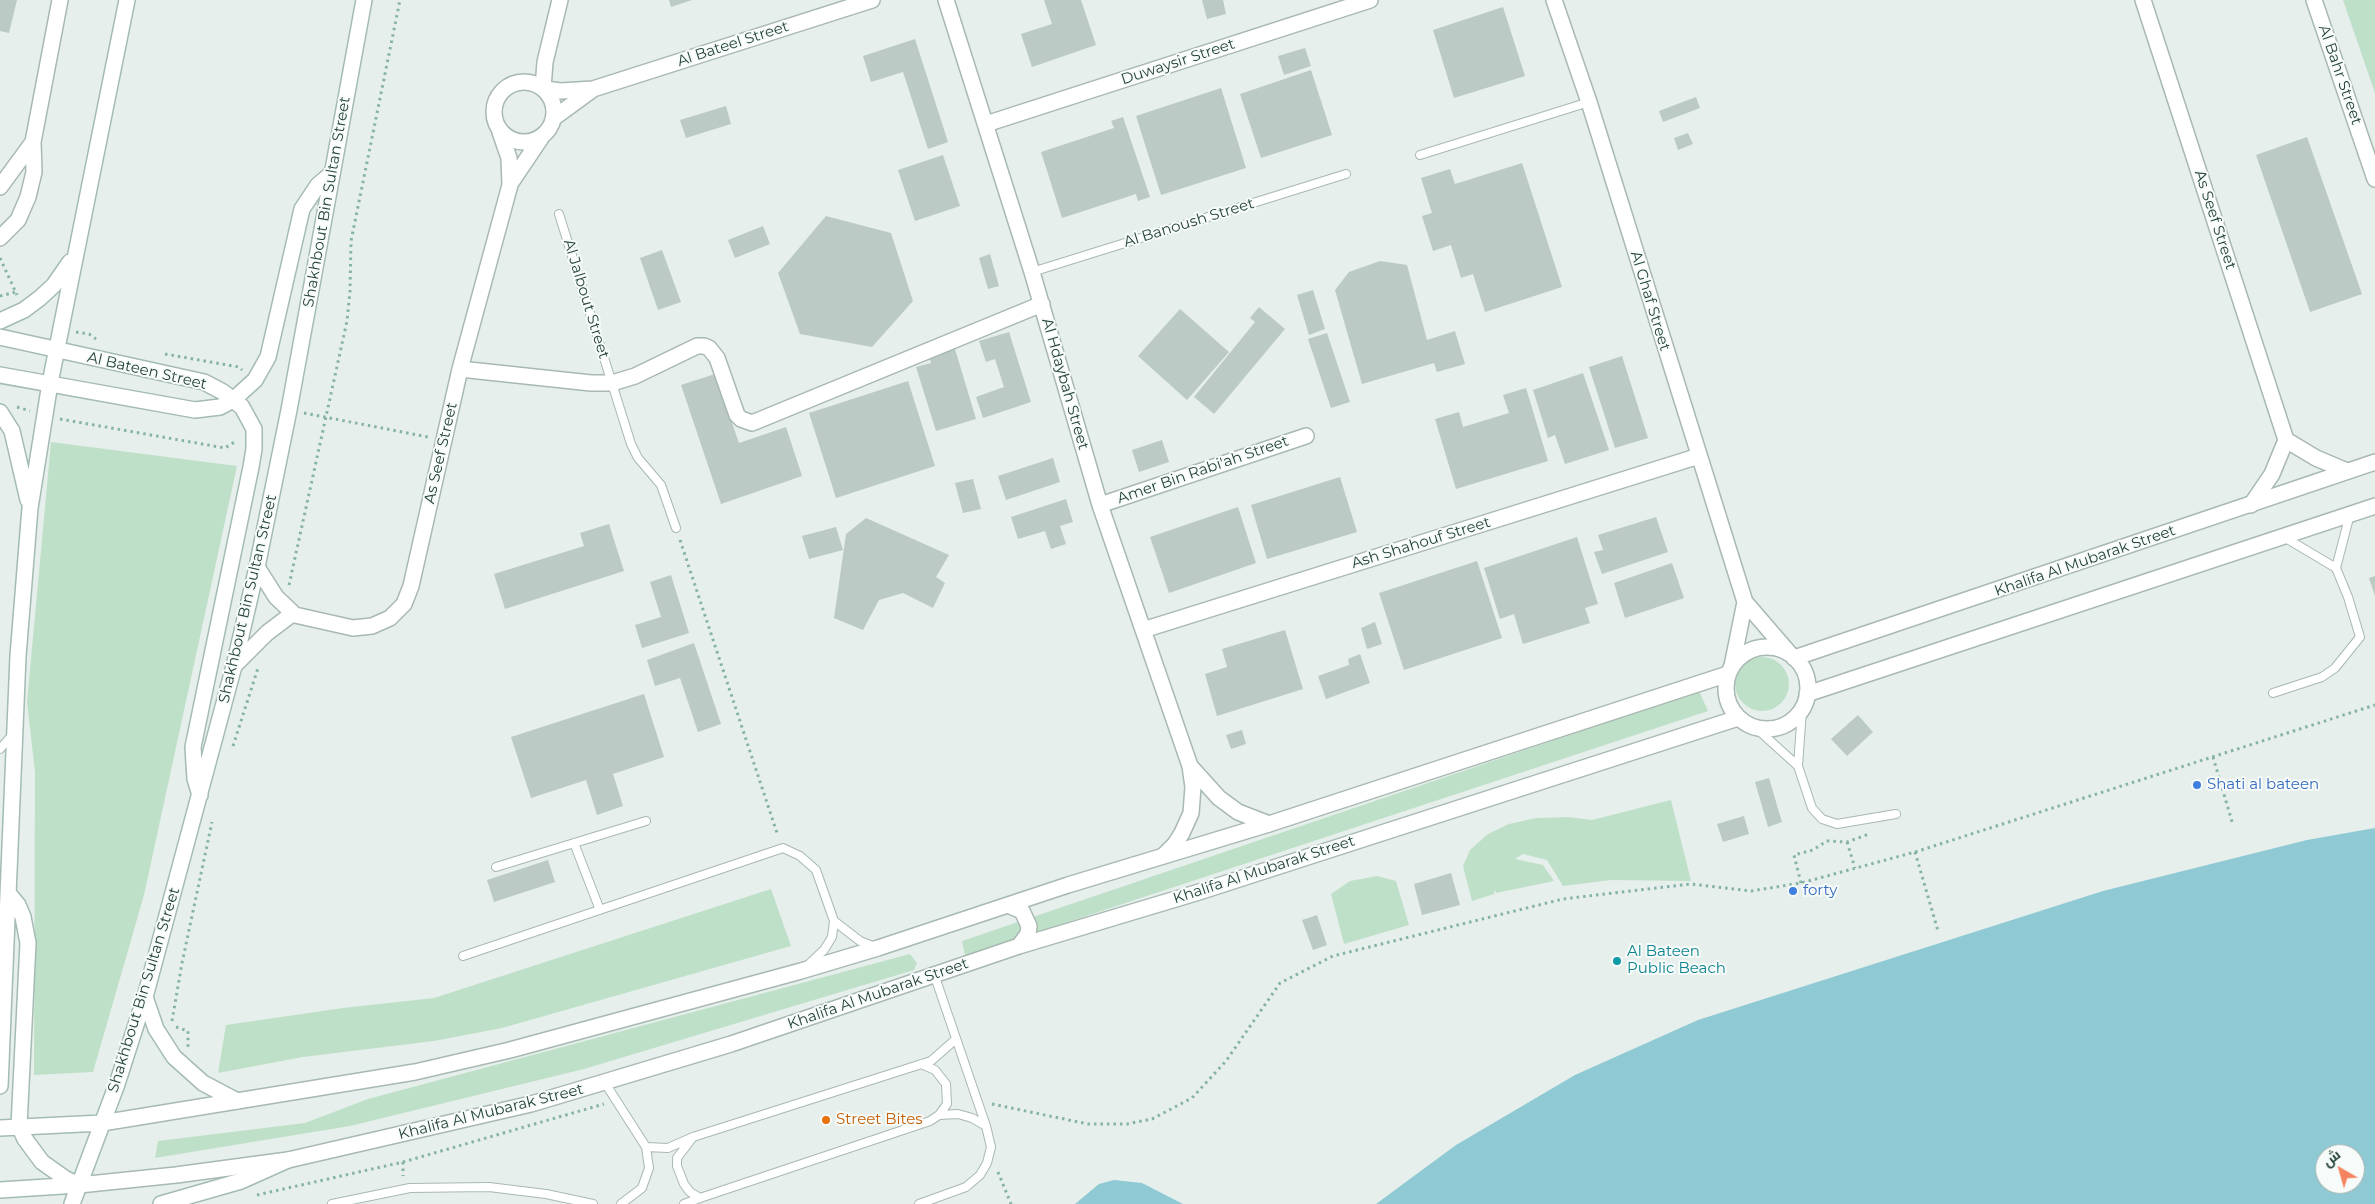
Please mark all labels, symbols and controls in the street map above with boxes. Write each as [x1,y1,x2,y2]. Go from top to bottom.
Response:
street label: Al Bateel Street [675,17,791,71]
street label: Al Bahr Street [2315,23,2365,127]
street label: Duwaysir Street [1119,35,1237,89]
street label: Shakhbout Bin Sultan Street [300,95,354,309]
street label: As Seef Street [2190,168,2240,272]
street label: Al Banoush Street [1122,195,1256,251]
street label: Al Jalbout Street [559,237,613,361]
street label: Al Ghaf Street [1626,249,1674,353]
street label: Al Hdaybah Street [1038,316,1092,452]
street label: Al Bateen Street [85,348,209,394]
street label: As Seef Street [421,400,461,506]
street label: Amer Bin Rabi'ah Street [1115,432,1291,508]
street label: Shakhbout Bin Sultan Street [215,493,281,705]
street label: Ash Shahouf Street [1349,513,1493,573]
street label: Khalifa Al Mubarak Street [1992,522,2178,600]
place label: Shati al bateen [2207,776,2319,794]
marker: Shati al bateen [2191,779,2203,791]
street label: Khalifa Al Mubarak Street [1171,832,1357,908]
place label: forty [1803,882,1837,900]
street label: Shakhbout Bin Sultan Street [104,885,184,1095]
marker: forty [1787,885,1799,897]
place label: Al Bateen Public Beach [1627,943,1726,978]
street label: Khalifa Al Mubarak Street [785,955,971,1033]
marker: Al Bateen Public Beach [1611,955,1623,967]
street label: Khalifa Al Mubarak Street [397,1080,585,1144]
place label: Street Bites [836,1111,923,1129]
marker: Street Bites [820,1114,832,1126]
north arrow [2315,1144,2365,1194]
text: ش [2319,1145,2344,1171]

